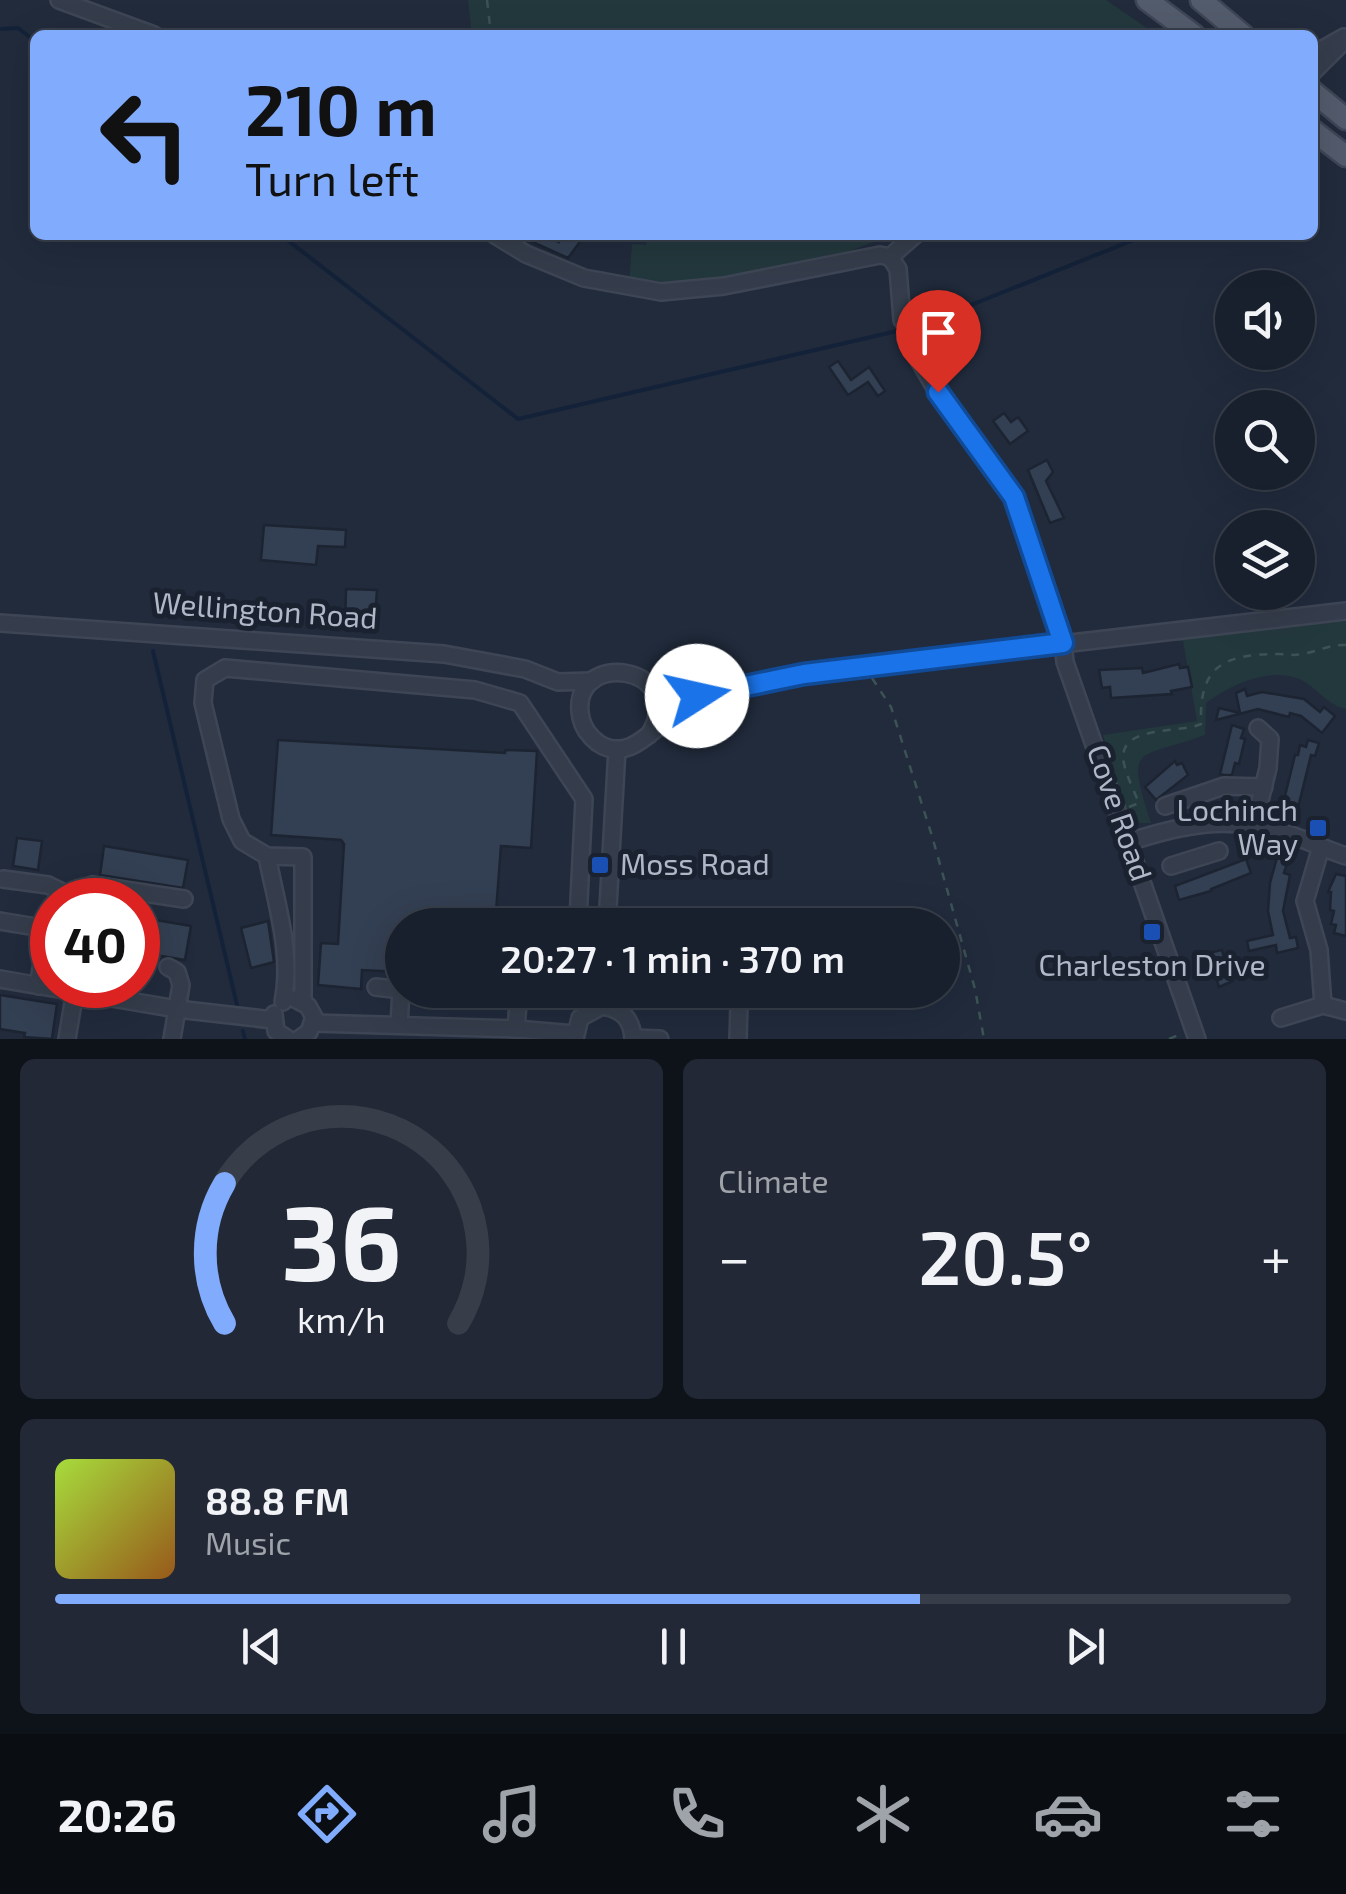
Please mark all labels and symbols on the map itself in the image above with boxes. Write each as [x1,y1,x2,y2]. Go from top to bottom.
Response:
pin [896,290,981,393]
street label: Wellington Road [152,583,379,635]
position arrow [645,644,749,748]
street label: Cove Road [1081,740,1161,885]
place label: Lochinch Way [1177,791,1298,861]
marker: Lochinch Way [1307,817,1329,839]
place label: Moss Road [620,845,770,881]
marker: Moss Road [589,854,611,876]
speed limit sign: 40 [30,878,160,1008]
marker: Charleston Drive [1141,921,1163,943]
place label: Charleston Drive [1038,946,1266,982]

